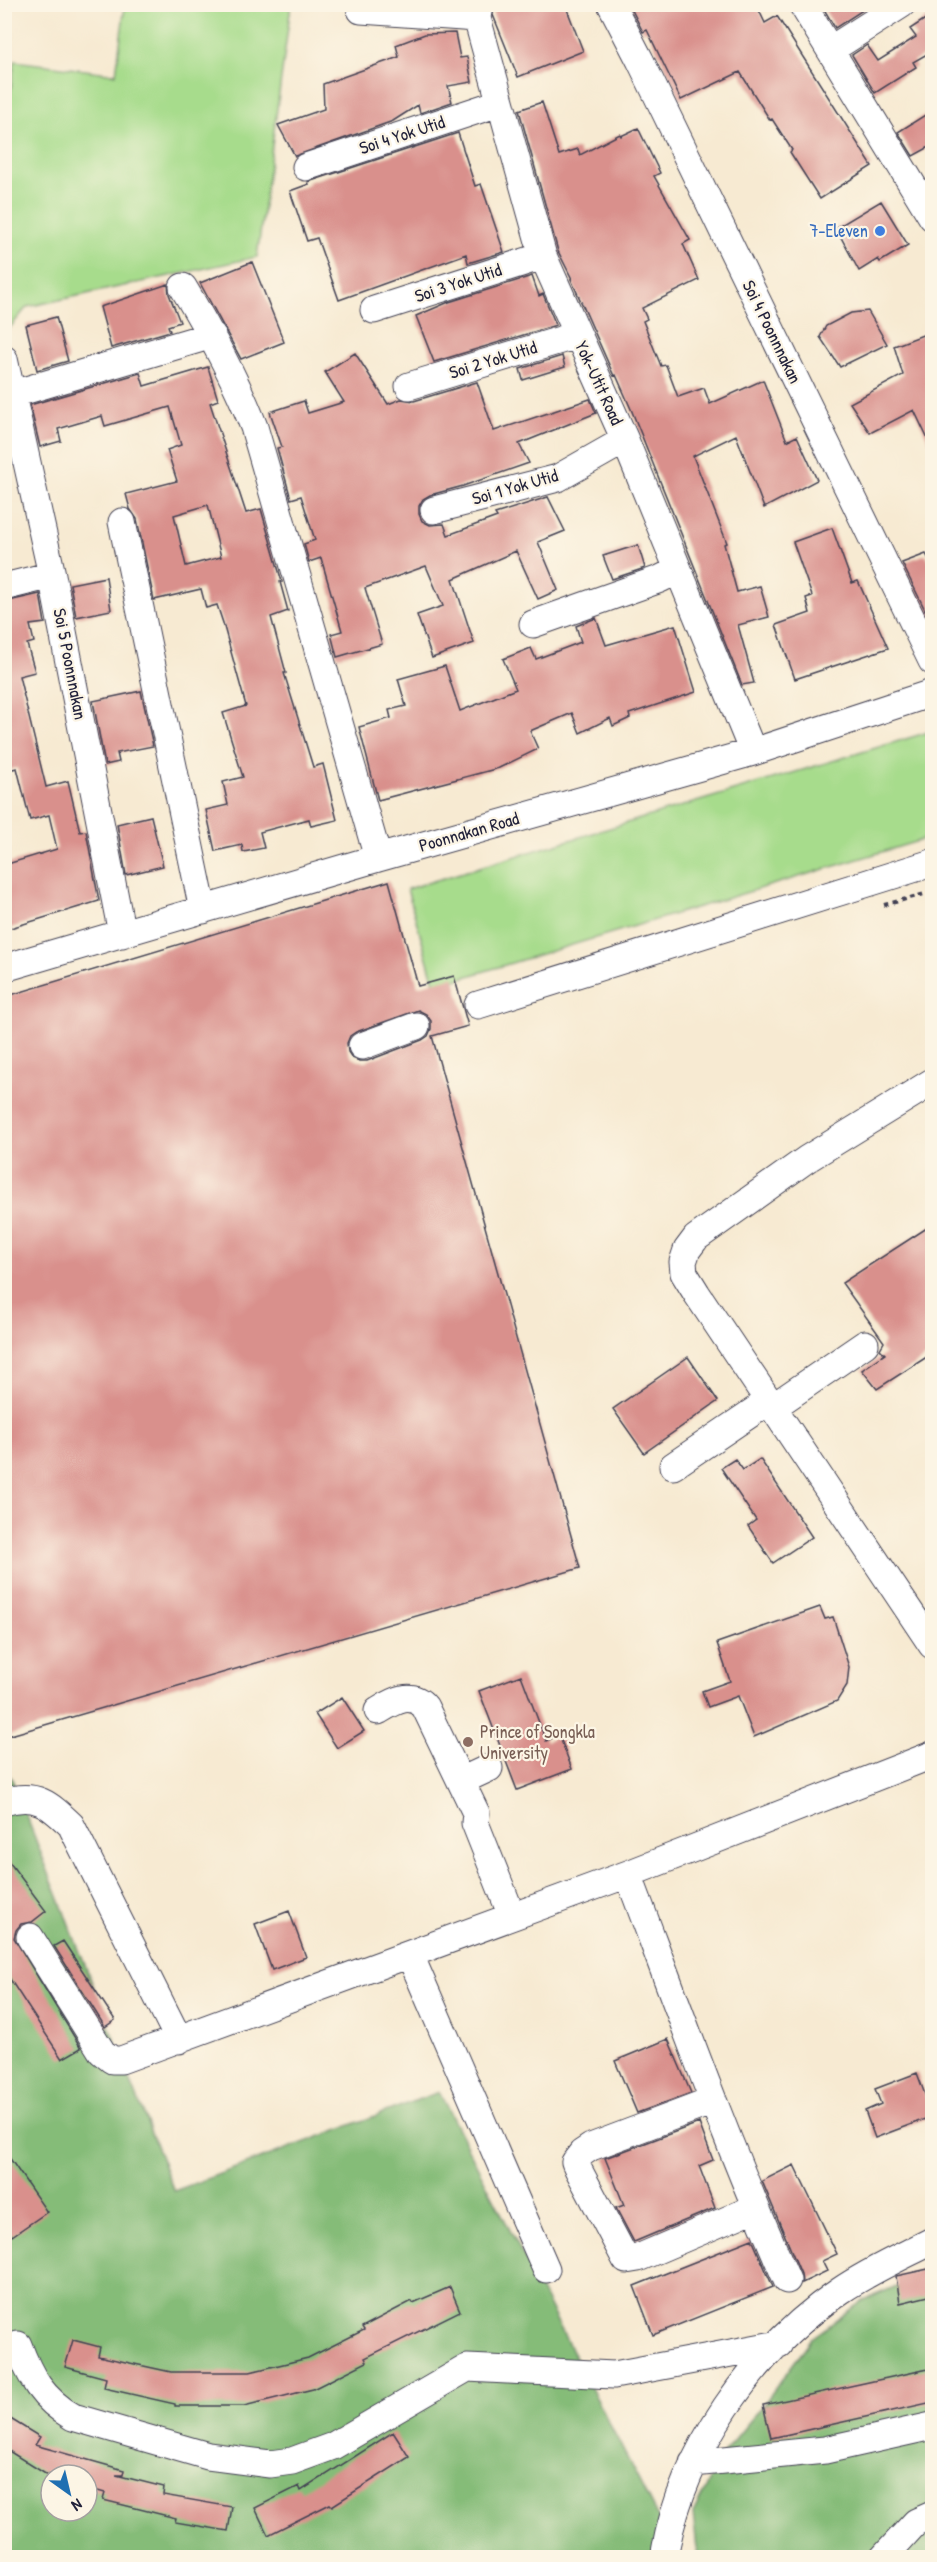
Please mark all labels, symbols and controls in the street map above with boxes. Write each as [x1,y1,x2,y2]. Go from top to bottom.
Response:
street label: Soi 4 Yok Utid [356,109,448,160]
place label: 7-Eleven [809,218,868,243]
marker: 7-Eleven [873,224,887,238]
street label: Soi 3 Yok Utid [411,257,504,308]
street label: Soi 4 Poonnnakan [737,276,808,388]
street label: Soi 2 Yok Utid [446,334,540,385]
street label: Yok-Utit Road [569,337,630,429]
street label: Soi 1 Yok Utid [469,462,561,511]
street label: Soi 5 Poonnnakan [47,606,94,722]
street label: Poonnakan Road [416,805,522,858]
place label: Prince of Songkla University [480,1719,595,1765]
marker: Prince of Songkla University [461,1735,475,1749]
north arrow [39,2463,99,2523]
text: N [67,2494,87,2517]

